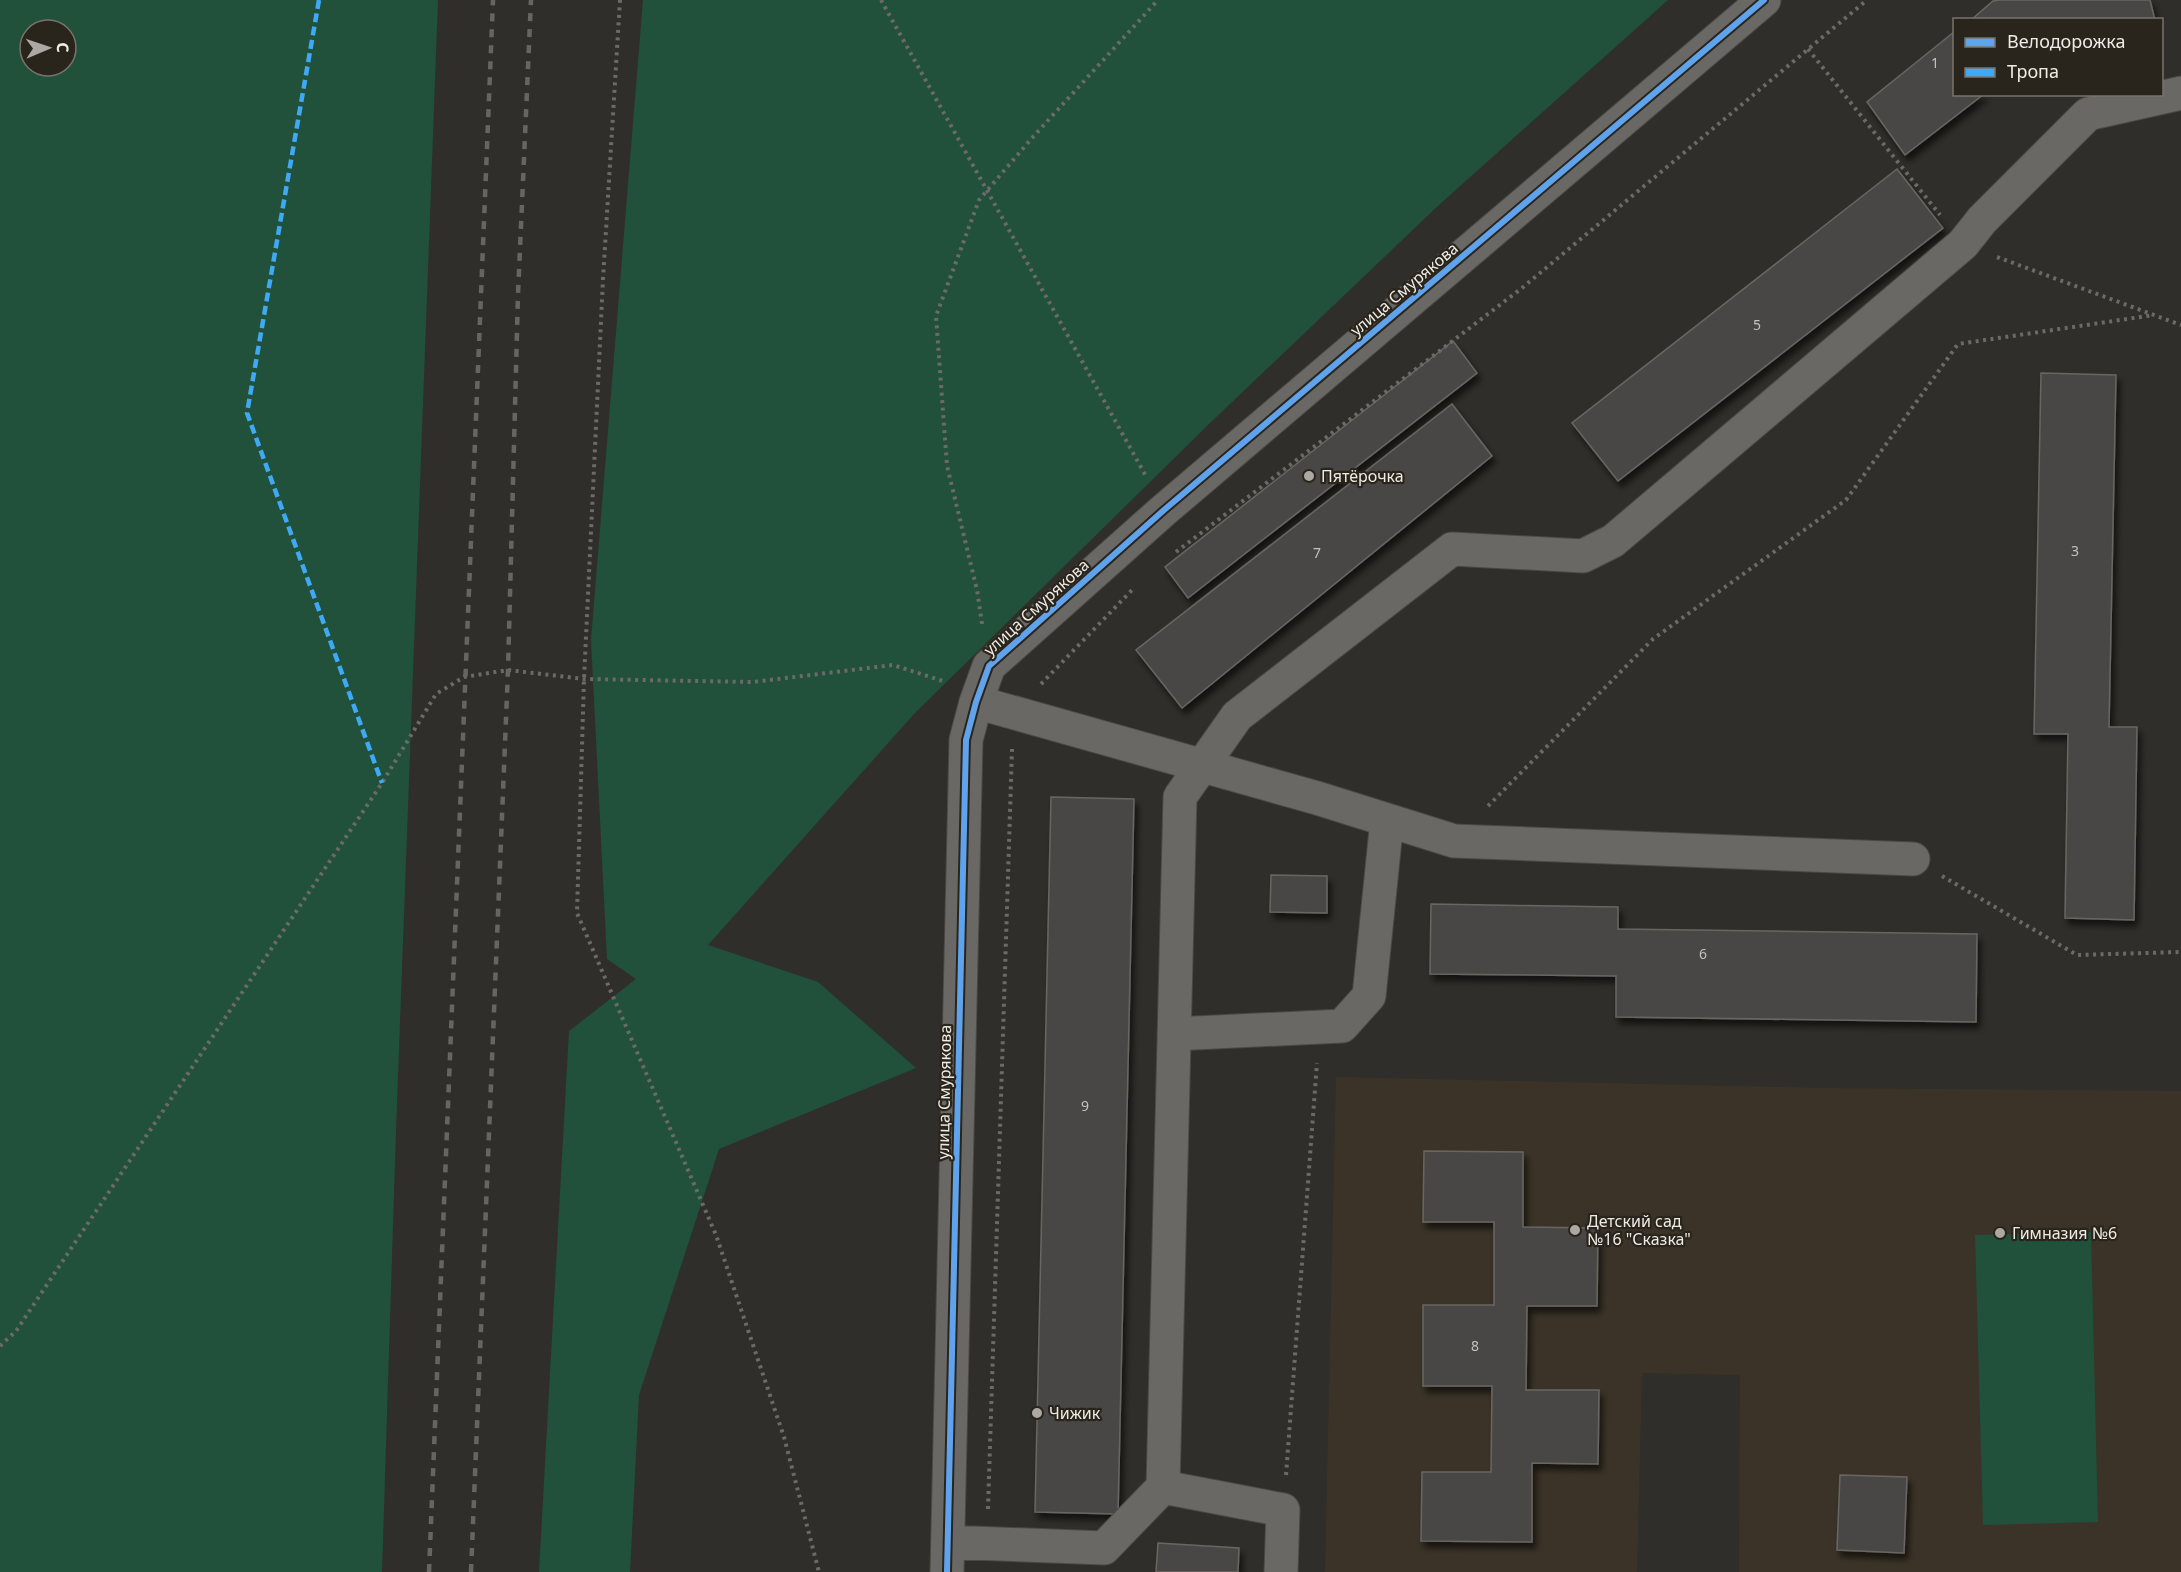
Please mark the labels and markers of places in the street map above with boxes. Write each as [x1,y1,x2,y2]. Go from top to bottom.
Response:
place label: Пятёрочка [1321,465,1404,487]
marker: Пятёрочка [1302,469,1316,483]
place label: Детский сад №16 "Сказка" [1587,1210,1691,1250]
place label: Гимназия №6 [2012,1222,2117,1244]
marker: Детский сад №16 "Сказка" [1568,1223,1582,1237]
marker: Гимназия №6 [1993,1226,2007,1240]
place label: Чижик [1049,1402,1101,1424]
marker: Чижик [1030,1406,1044,1420]

